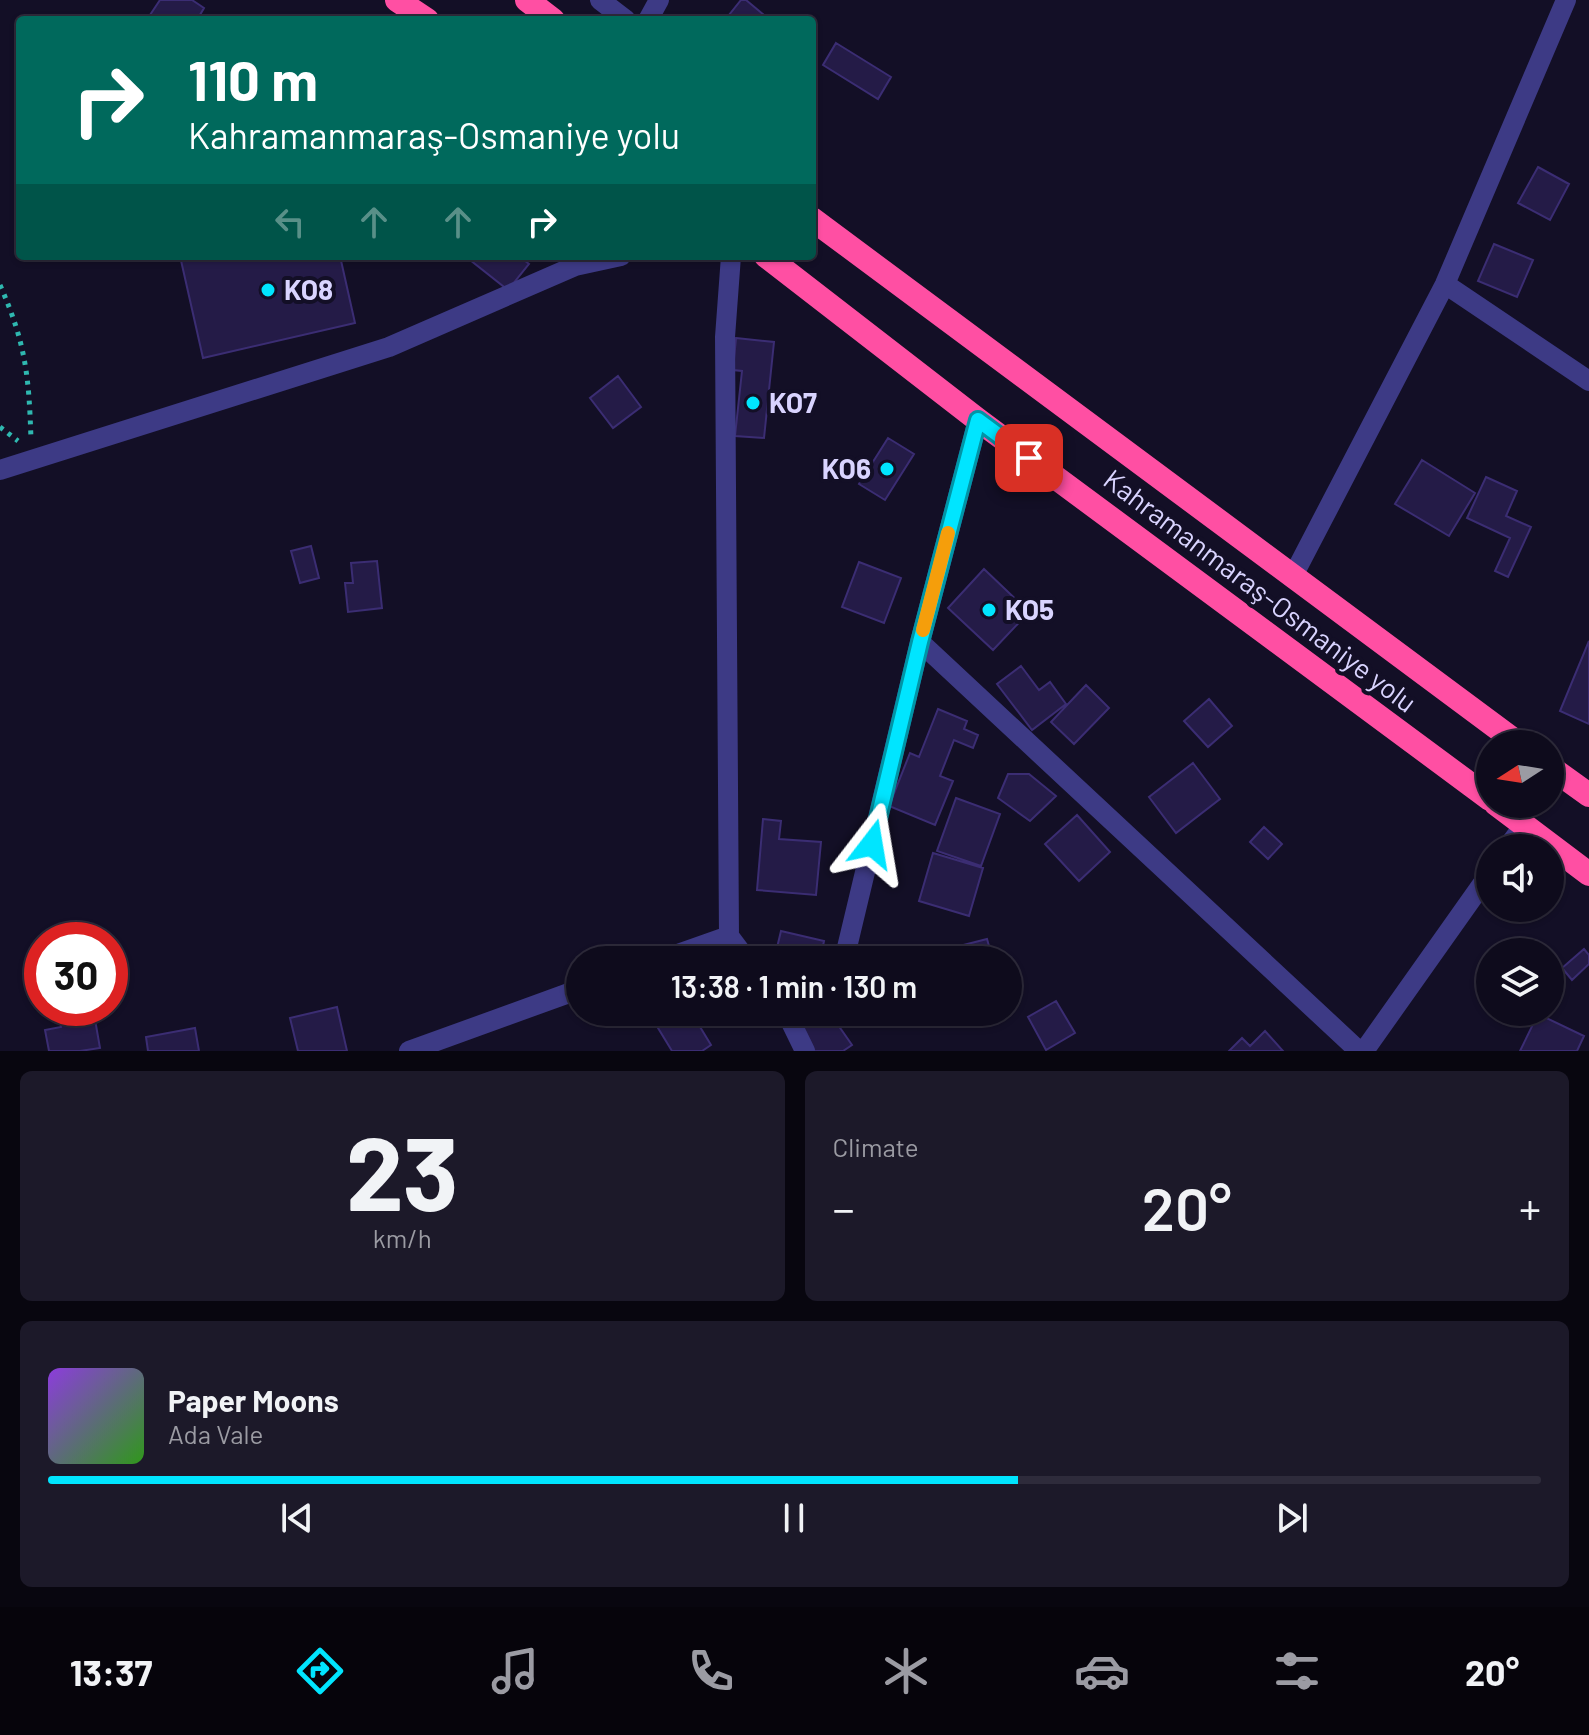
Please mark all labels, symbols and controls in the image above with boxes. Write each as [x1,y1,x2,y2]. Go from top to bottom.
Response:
text: 110 m [188,45,318,112]
icon: right [56,48,160,152]
text: Kahramanmaraş-Osmaniye yolu [188,113,680,156]
icon: left [268,200,312,244]
icon: ahead [352,200,396,244]
icon: ahead [436,200,480,244]
icon: right [520,200,564,244]
place label: KO8 [284,272,333,306]
marker: KO8 [259,281,277,299]
place label: KO7 [769,385,817,419]
marker: KO7 [744,394,762,412]
pin [995,424,1063,492]
icon: arrive [1007,436,1051,480]
place label: KO6 [822,451,871,485]
marker: KO6 [878,460,896,478]
street label: Kahramanmaraş-Osmaniye yolu [1098,461,1424,719]
place label: KO5 [1005,592,1054,626]
marker: KO5 [980,601,998,619]
north arrow [1476,730,1564,818]
map controls [1476,730,1564,1026]
position arrow [830,802,914,886]
button: sound [1476,834,1564,922]
speed limit sign: 30 [24,922,128,1026]
button: layers [1476,938,1564,1026]
text: 13:38 · 1 min · 130 m [671,968,917,1004]
text: 23 [346,1107,459,1232]
text: Climate [833,1131,919,1162]
text: 20° [1142,1171,1232,1243]
text: − [833,1181,855,1234]
text: + [1519,1181,1541,1234]
text: km/h [373,1222,432,1253]
text: Paper Moons [168,1382,339,1418]
text: Ada Vale [168,1418,263,1449]
icon: previous [275,1496,319,1540]
icon: pause [772,1496,816,1540]
icon: next [1270,1496,1314,1540]
icon: directions [292,1643,348,1699]
icon: music [487,1643,543,1699]
icon: phone [683,1643,739,1699]
icon: climate [878,1643,934,1699]
icon: car [1074,1643,1130,1699]
icon: filters [1269,1643,1325,1699]
text: 13:37 [70,1650,152,1693]
text: 20° [1465,1650,1519,1693]

